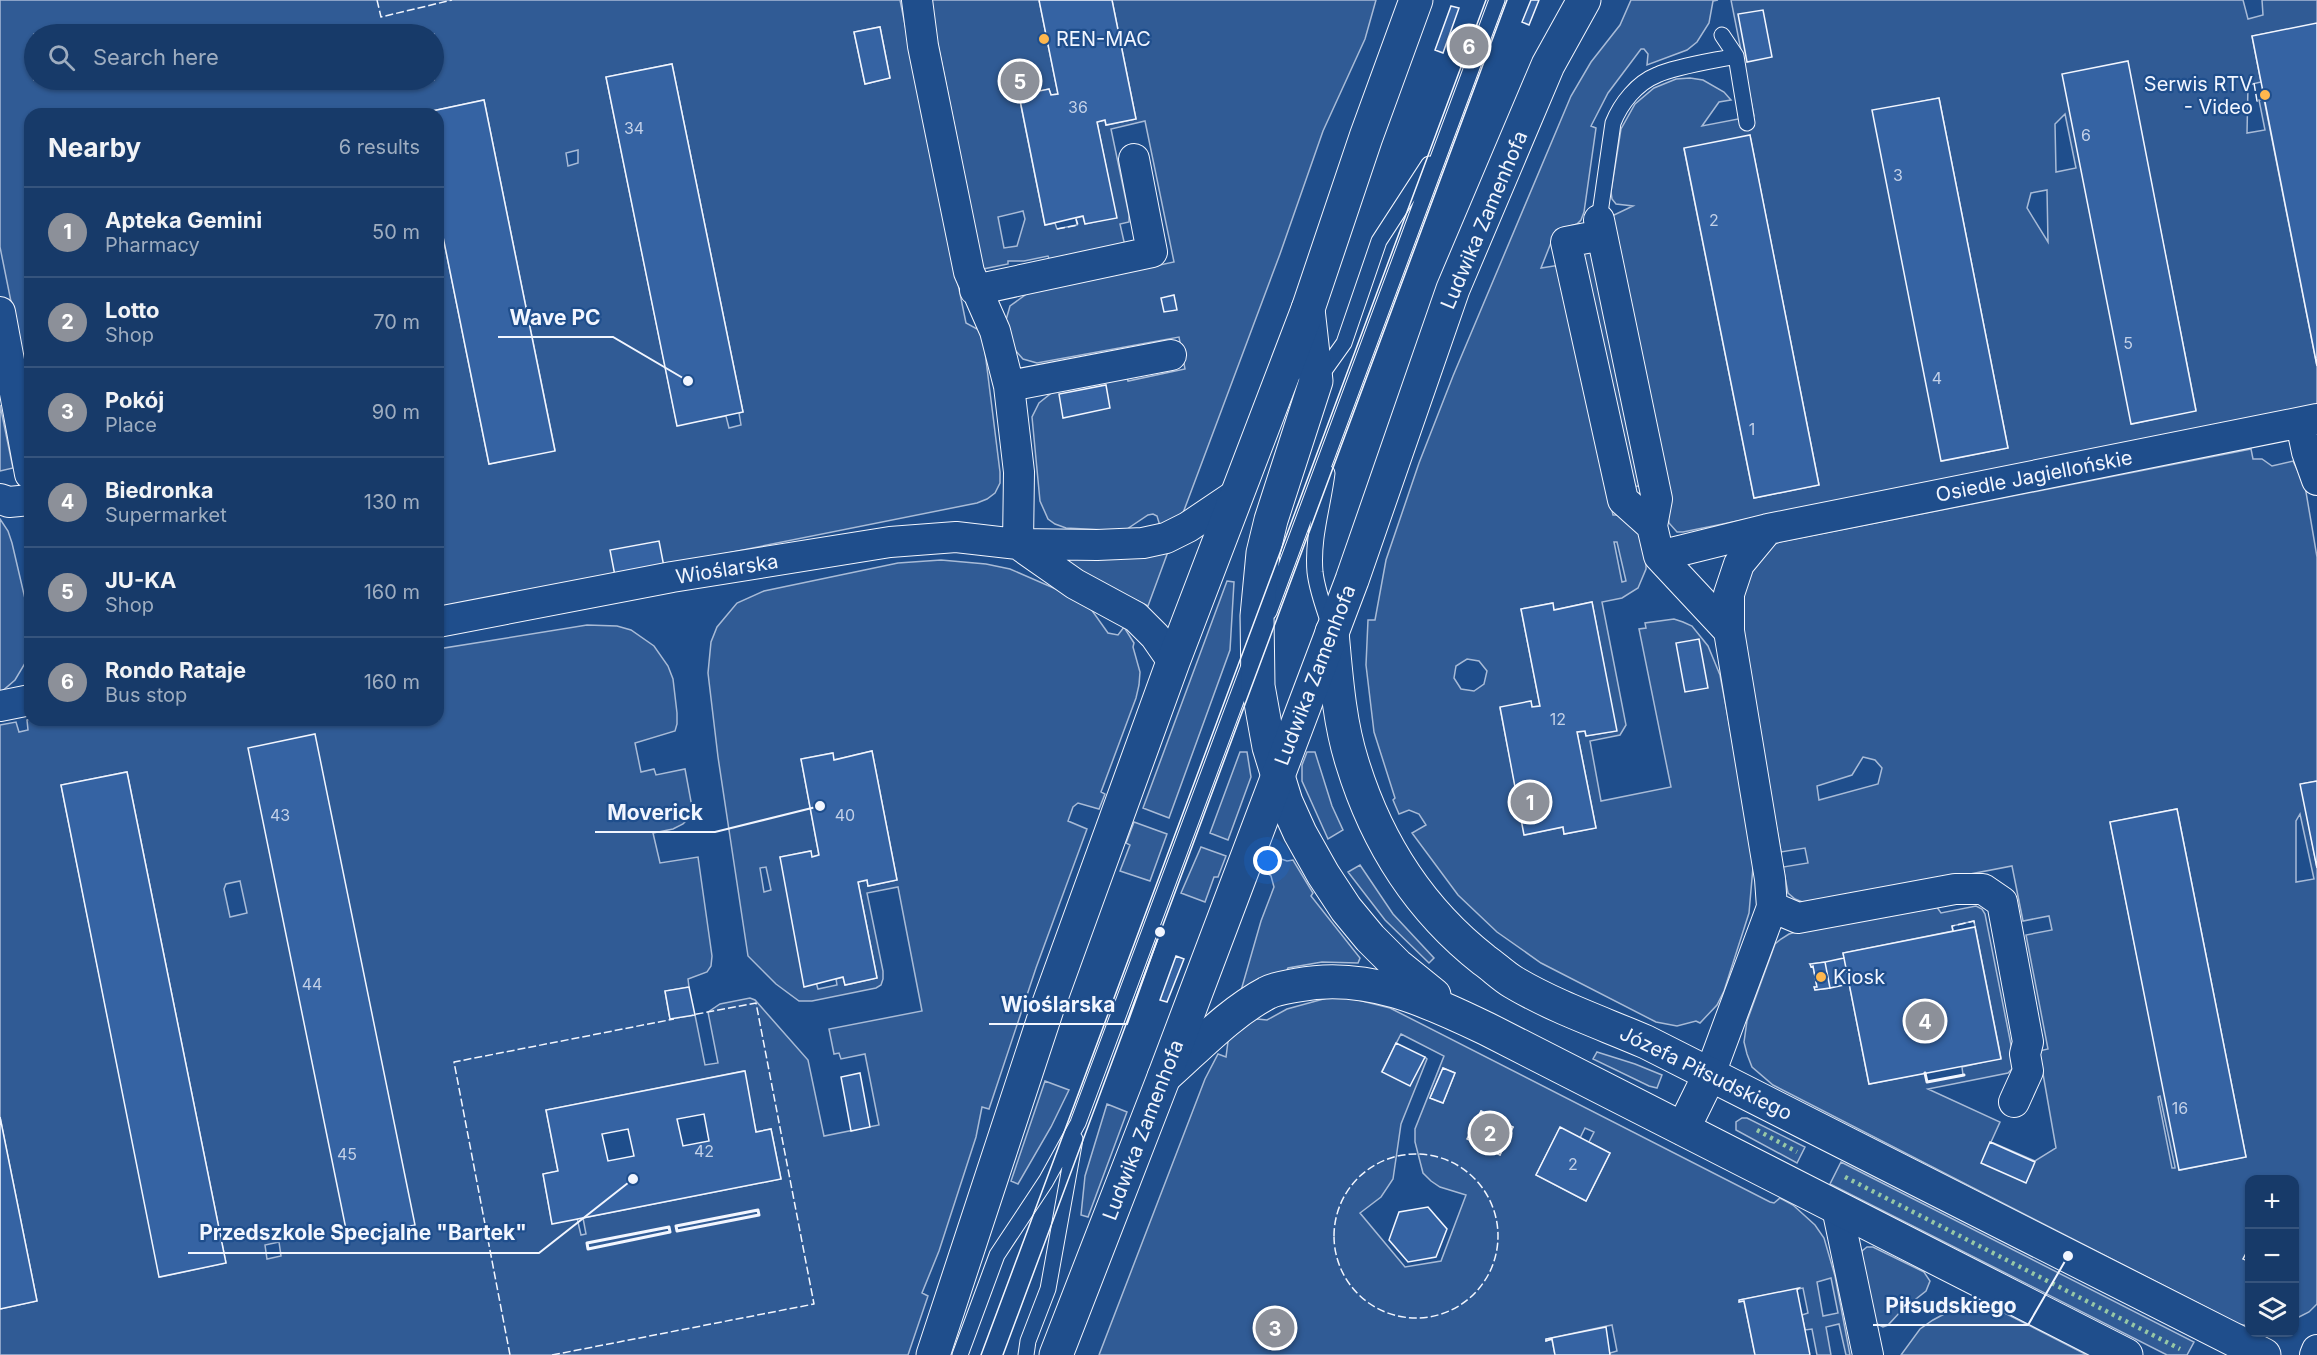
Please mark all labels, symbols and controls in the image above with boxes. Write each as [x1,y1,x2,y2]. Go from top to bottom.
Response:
search box [24,24,444,90]
pin: 6 [1450,24,1488,68]
place label: REN-MAC [1056,27,1151,51]
marker: REN-MAC [1037,32,1051,46]
icon: search [45,41,78,74]
text: Search here [93,44,219,70]
pin: 5 [1000,58,1040,104]
place label: Serwis RTV - Video [2144,72,2253,119]
marker: Serwis RTV - Video [2258,88,2272,102]
house number: 36 [1068,97,1088,117]
house number: 34 [624,118,644,138]
house number: 6 [2081,125,2091,145]
street label: Ludwika Zamenhofa [1436,127,1532,313]
text: Nearby [48,132,141,163]
text: 6 results [339,135,420,159]
house number: 3 [1893,165,1903,185]
text: Apteka Gemini [105,207,262,233]
house number: 2 [1709,210,1719,230]
text: 1 [63,220,72,244]
text: 50 m [372,220,420,244]
text: Pharmacy [105,233,200,257]
text: Lotto [105,297,160,323]
callout: Wave PC [498,298,613,337]
text: Wave PC [509,305,601,330]
text: 2 [61,310,74,334]
text: 70 m [373,310,420,334]
text: Shop [105,323,154,347]
house number: 5 [2123,333,2133,353]
house number: 4 [1932,368,1942,388]
text: Pokój [105,387,164,413]
text: 3 [61,400,74,424]
text: 90 m [372,400,420,424]
text: Place [105,413,157,437]
house number: 1 [1749,419,1755,439]
street label: Osiedle Jagiellońskie [1934,445,2134,507]
text: Biedronka [105,477,214,503]
text: 4 [61,490,74,514]
text: 130 m [364,490,420,514]
text: Supermarket [105,503,227,527]
street label: Wioślarska [674,549,780,589]
text: JU-KA [105,567,177,593]
text: 5 [61,580,74,604]
text: 160 m [364,580,420,604]
street label: Ludwika Zamenhofa [1270,581,1360,769]
text: Shop [105,593,154,617]
text: Rondo Rataje [105,657,246,683]
text: 6 [61,670,74,694]
text: 160 m [364,670,420,694]
text: Bus stop [105,683,187,707]
house number: 12 [1550,709,1566,729]
pin: 1 [1510,780,1550,824]
callout: Moverick [595,793,715,832]
text: Moverick [607,800,704,825]
house number: 43 [270,805,290,825]
house number: 40 [835,805,855,825]
your location [1253,846,1282,875]
place label: Kiosk [1833,965,1885,989]
marker: Kiosk [1814,970,1828,984]
house number: 44 [302,974,322,994]
callout: Wioślarska [989,985,1127,1024]
text: Wioślarska [1001,992,1115,1017]
pin: 4 [1906,998,1944,1044]
street label: Józefa Piłsudskiego [1616,1021,1796,1125]
street label: Ludwika Zamenhofa [1098,1036,1188,1224]
house number: 16 [2172,1098,2188,1118]
pin: 2 [1470,1110,1510,1156]
house number: 42 [694,1141,714,1161]
house number: 45 [337,1144,357,1164]
house number: 2 [1568,1154,1578,1174]
map controls [2245,1175,2299,1337]
button: + [2245,1175,2299,1229]
callout: Przedszkole Specjalne "Bartek" [188,1214,539,1253]
text: Przedszkole Specjalne "Bartek" [199,1220,527,1245]
button: − [2245,1229,2299,1283]
button: layers [2245,1283,2299,1337]
callout: Piłsudskiego [1873,1286,2028,1325]
text: Piłsudskiego [1885,1293,2017,1318]
pin: 3 [1256,1306,1294,1350]

